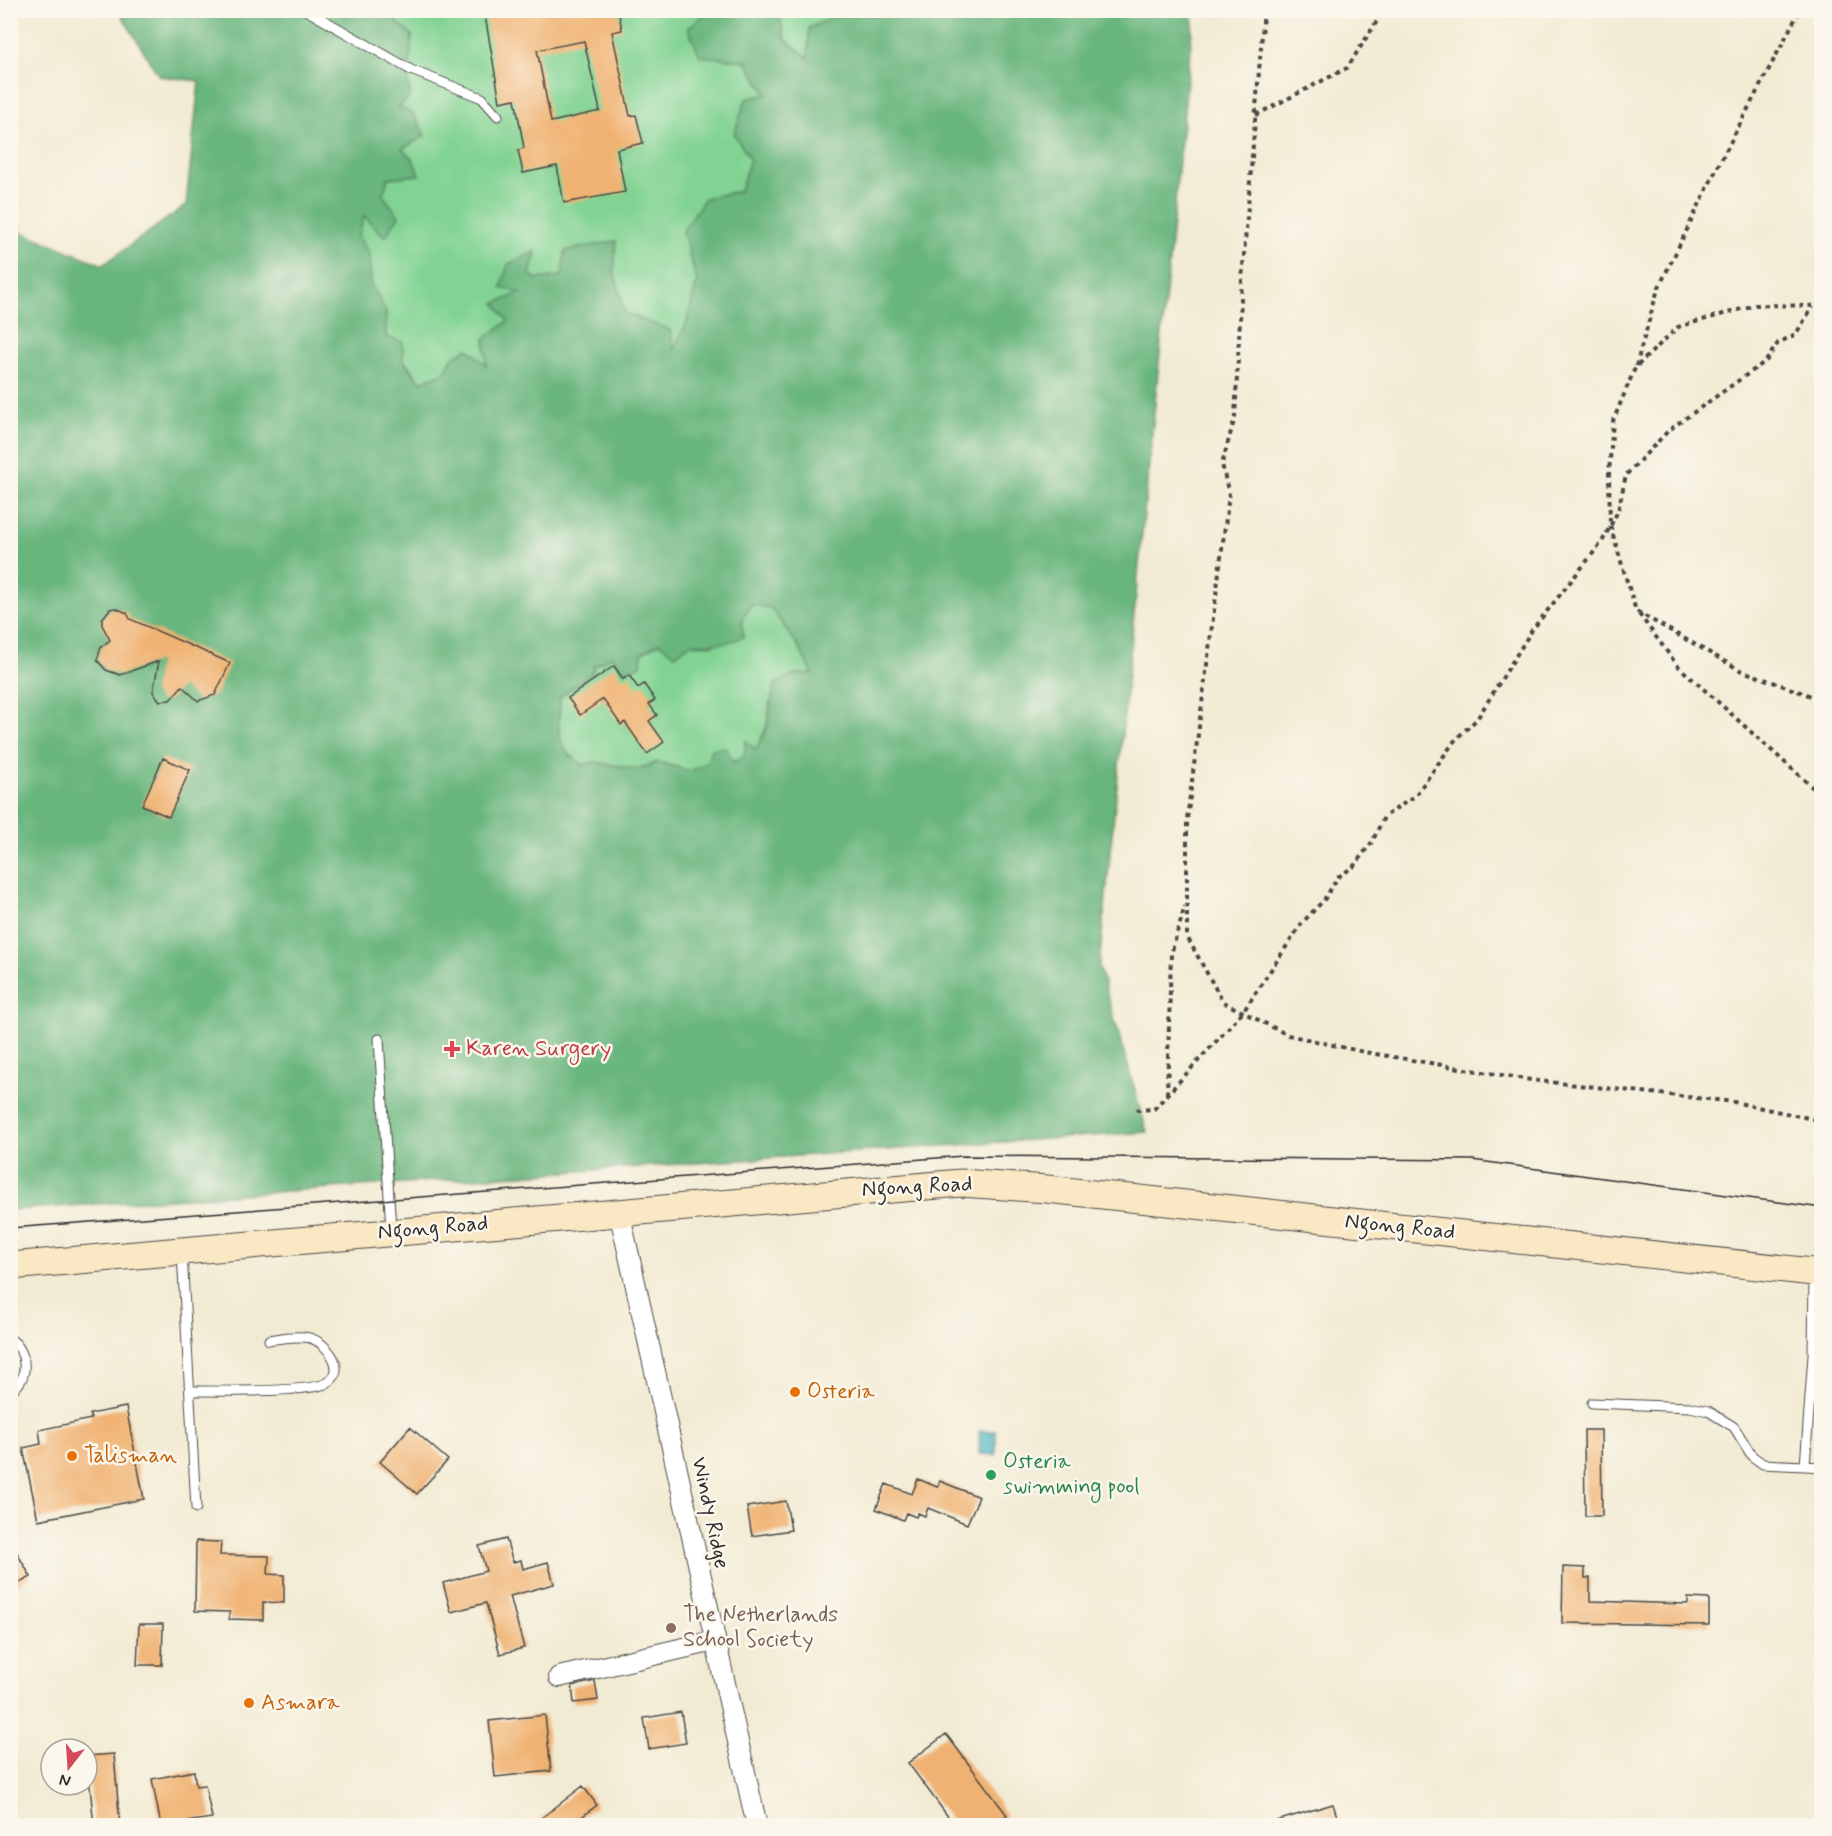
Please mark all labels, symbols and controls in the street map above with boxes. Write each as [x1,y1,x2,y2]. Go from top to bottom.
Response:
place label: Karen Surgery [466,1035,611,1066]
marker: Karen Surgery [443,1040,461,1058]
street label: Ngong Road [861,1170,973,1207]
street label: Ngong Road [1343,1207,1457,1250]
street label: Ngong Road [377,1209,490,1250]
place label: Osteria [807,1378,876,1406]
marker: Osteria [788,1385,802,1399]
place label: Talisman [84,1442,177,1470]
place label: Osteria swimming pool [1003,1448,1140,1504]
marker: Talisman [65,1449,79,1463]
street label: Windy Ridge [684,1455,735,1572]
marker: Osteria swimming pool [984,1468,998,1482]
place label: The Netherlands School Society [683,1601,838,1654]
marker: The Netherlands School Society [664,1621,678,1635]
place label: Asmara [261,1689,340,1717]
marker: Asmara [242,1696,256,1710]
north arrow [39,1737,99,1797]
text: N [57,1768,73,1792]

